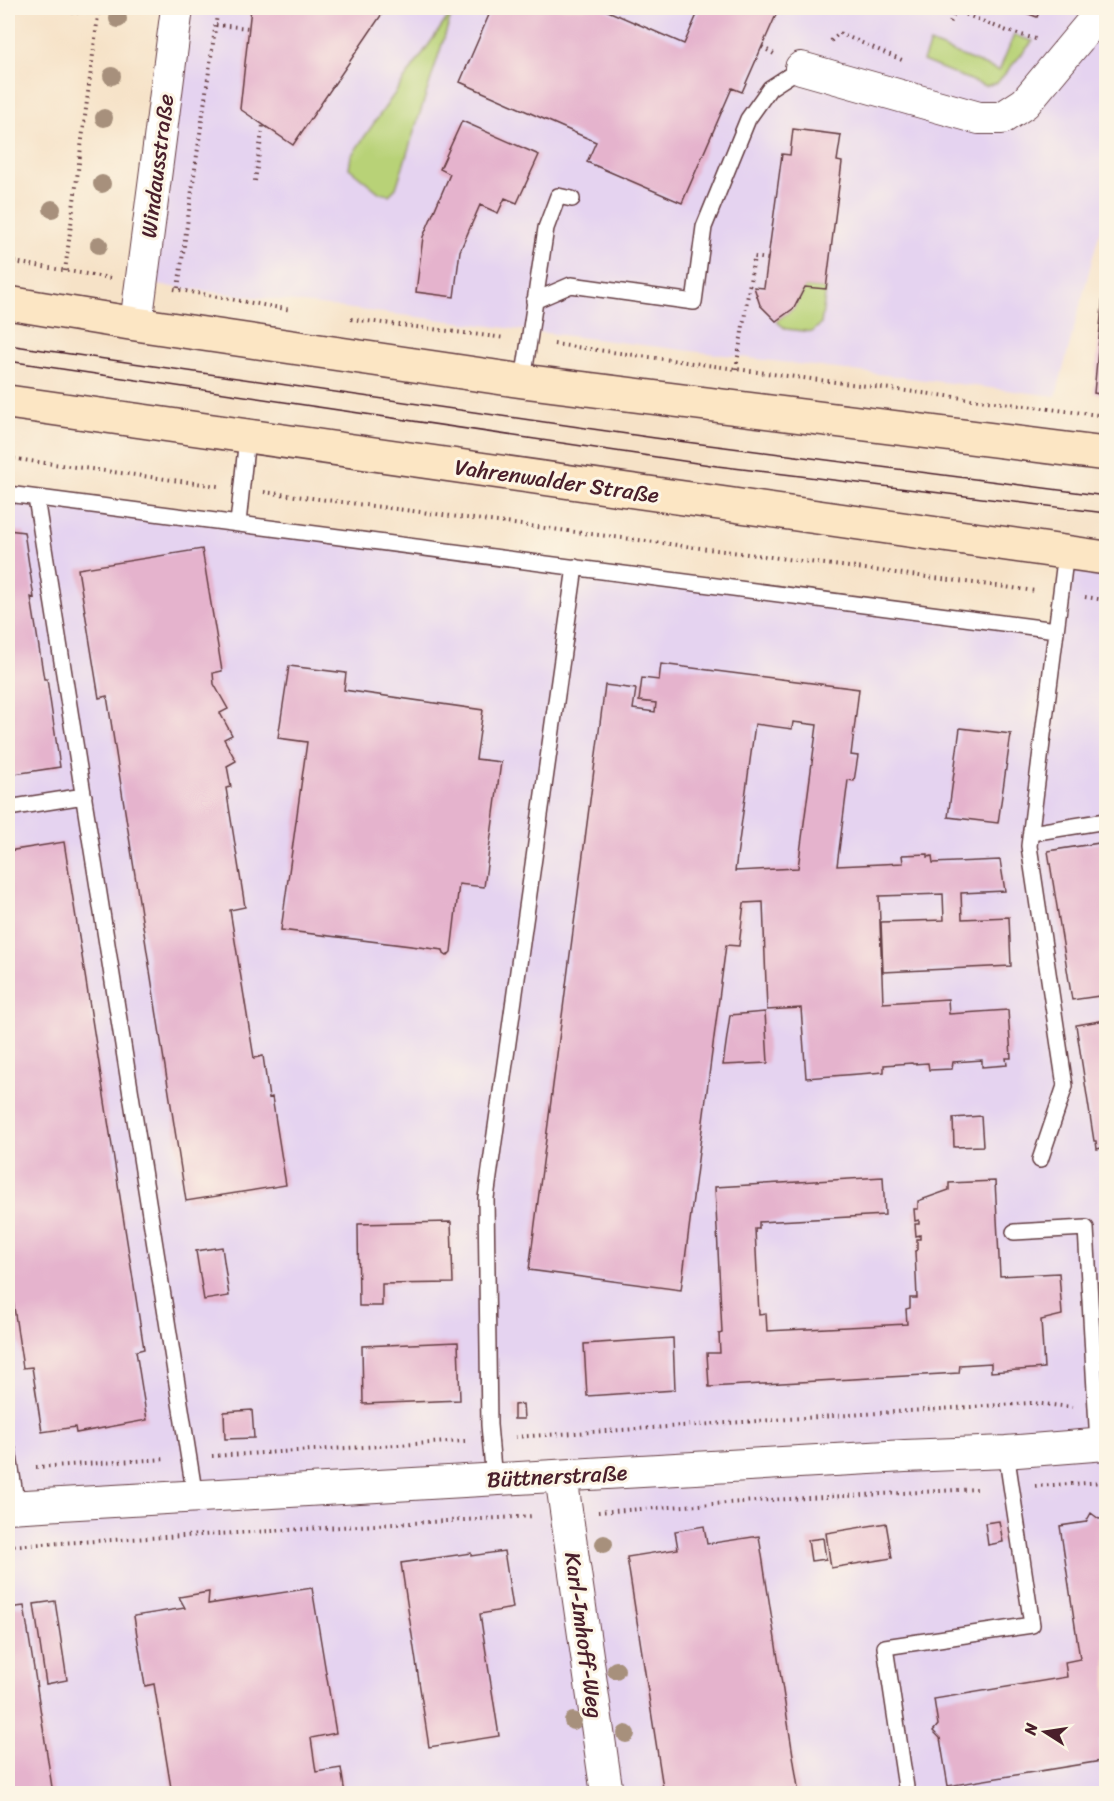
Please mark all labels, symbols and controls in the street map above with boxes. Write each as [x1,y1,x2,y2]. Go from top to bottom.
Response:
street label: Windausstraße [129,92,185,240]
street label: Vahrenwalder Straße [452,447,662,515]
street label: Büttnerstraße [486,1453,629,1499]
street label: Karl-Imhoff-Weg [553,1549,615,1721]
north arrow [1015,1702,1075,1762]
text: N [1015,1720,1046,1738]

